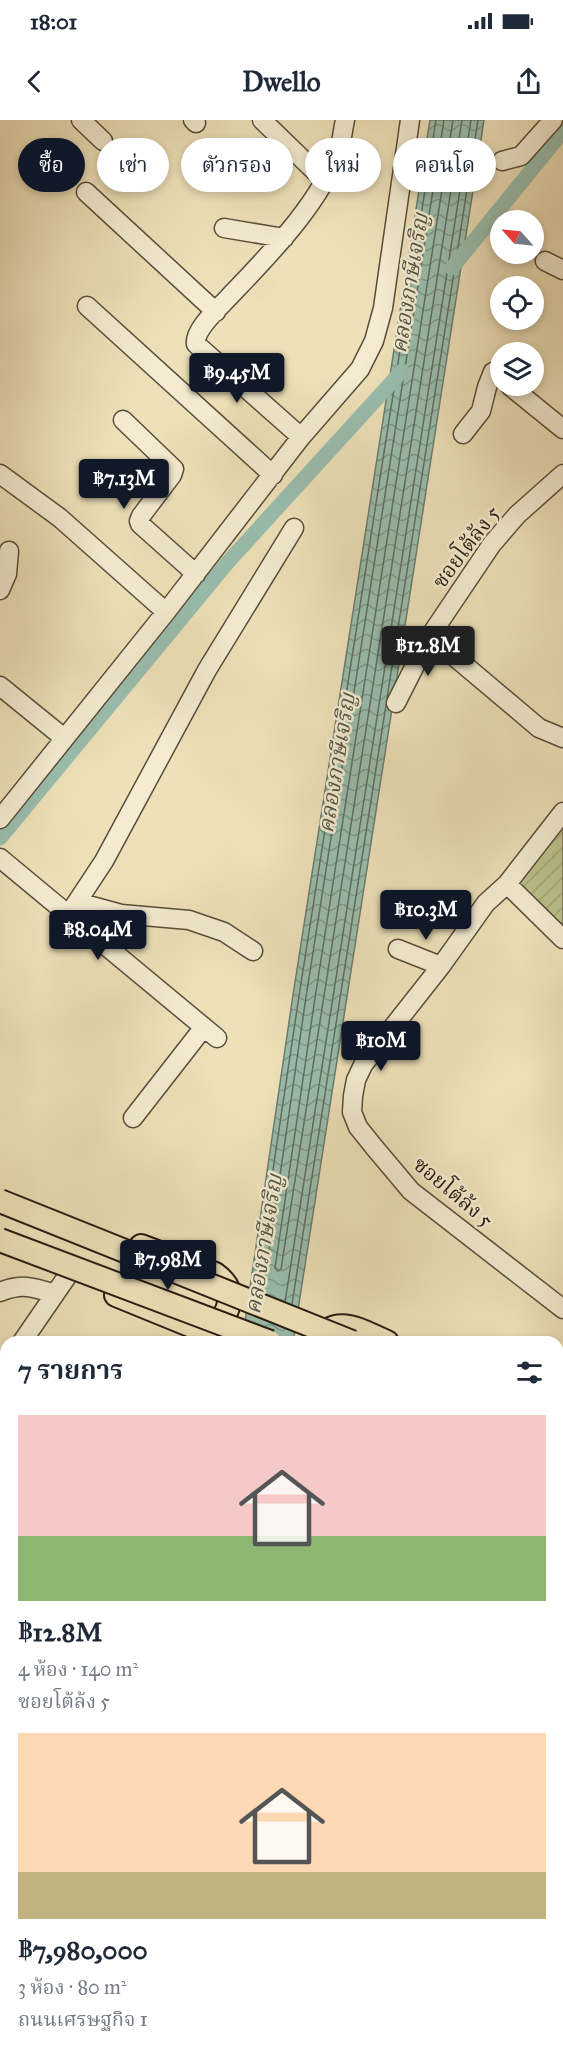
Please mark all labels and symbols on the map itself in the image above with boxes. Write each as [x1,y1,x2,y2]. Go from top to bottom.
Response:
water label: คลองภาษีเจริญ [385,209,434,355]
north arrow [490,210,544,264]
pin: ฿9.45M [188,353,286,404]
pin: ฿7.13M [75,459,173,510]
street label: ซอยโต้ล้ง 5 [425,499,505,593]
pin: ฿12.8M [379,626,477,677]
water label: คลองภาษีเจริญ [312,689,361,835]
pin: ฿10.3M [377,890,475,941]
pin: ฿8.04M [49,910,147,961]
pin: ฿10M [345,1021,417,1072]
street label: ซอยโต้ล้ง 5 [408,1150,500,1233]
water label: คลองภาษีเจริญ [239,1170,288,1316]
pin: ฿7.98M [119,1240,217,1291]

